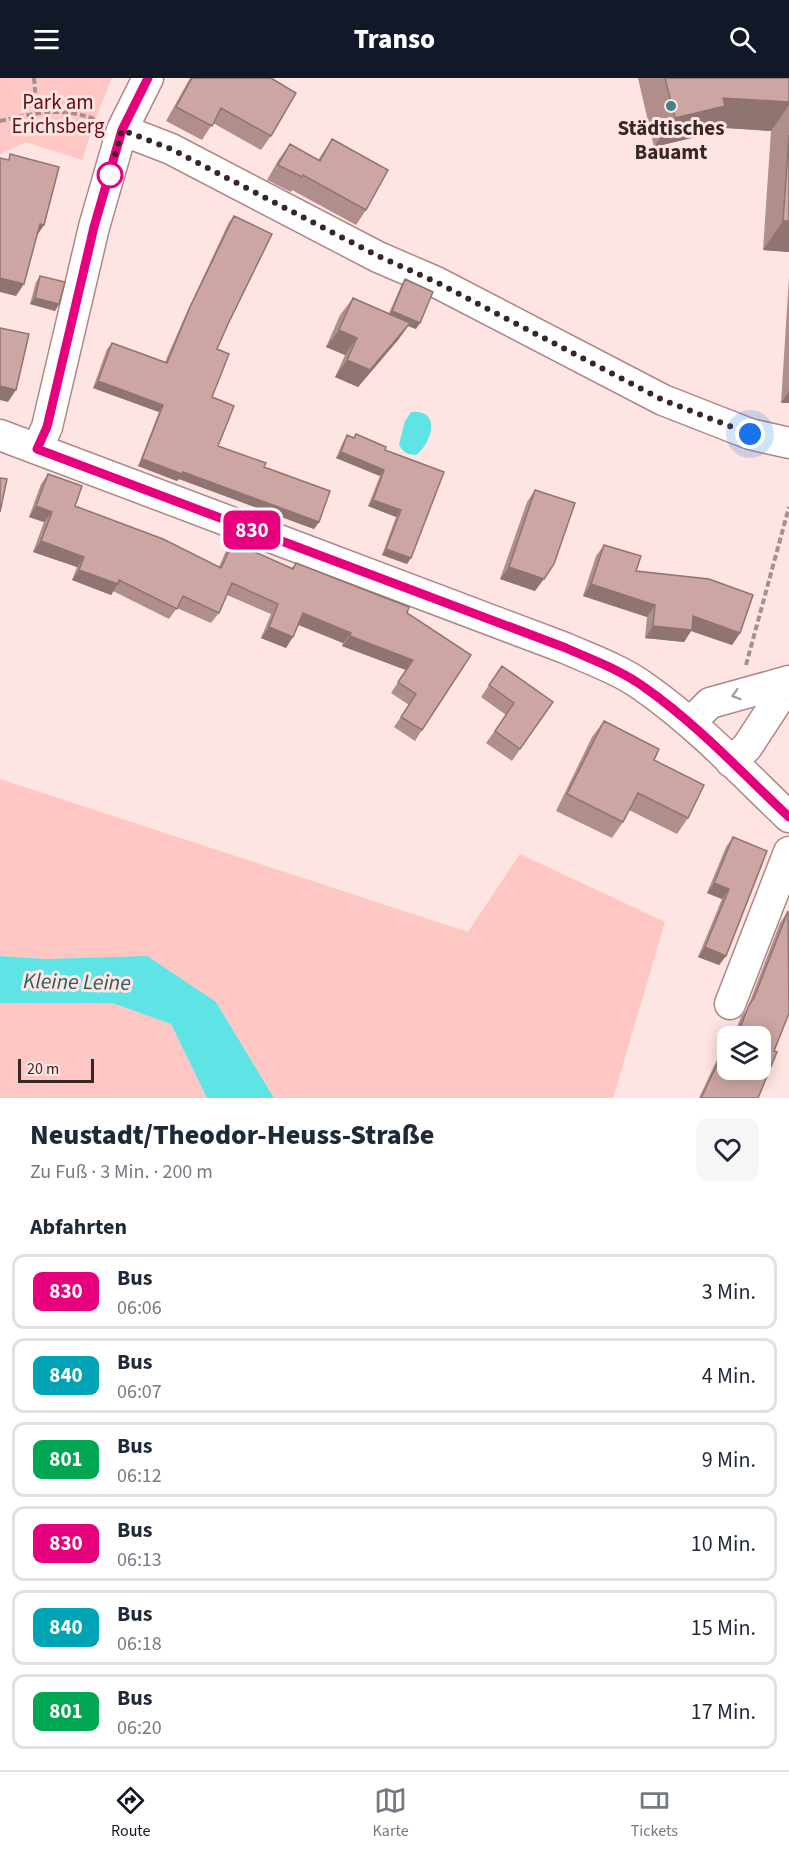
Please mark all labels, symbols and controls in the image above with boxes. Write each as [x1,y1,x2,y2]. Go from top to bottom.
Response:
text: Transo [354,20,435,59]
icon: menu [30,23,63,56]
icon: search [726,23,759,56]
park label: Park am Erichsberg [11,87,105,141]
marker: Städtisches Bauamt [664,99,678,113]
place label: Städtisches Bauamt [618,113,724,167]
unlabelled marker [97,162,123,188]
your location [735,419,765,449]
line badge: 830 [218,510,286,550]
text: 830 [235,515,269,545]
one-way arrow [731,688,742,701]
water label: Kleine Leine [23,965,131,999]
map controls [717,1026,771,1080]
button: layers [717,1026,771,1080]
scale bar [18,1056,94,1084]
text: 20 m [27,1058,59,1080]
text: Neustadt/Theodor-Heuss-Straße [30,1115,434,1155]
button: heart [696,1118,759,1181]
text: Zu Fuß · 3 Min. · 200 m [30,1158,213,1186]
text: Abfahrten [30,1211,127,1243]
text: Bus [117,1262,153,1294]
text: 830 [49,1276,83,1306]
text: 3 Min. [702,1276,756,1308]
text: 06:06 [117,1294,162,1322]
text: Bus [117,1346,153,1378]
text: 840 [49,1360,83,1390]
text: 4 Min. [702,1360,756,1392]
text: 06:07 [117,1378,162,1406]
text: Bus [117,1430,153,1462]
text: 801 [49,1444,83,1474]
text: 9 Min. [702,1444,756,1476]
text: 06:12 [117,1462,162,1490]
text: Bus [117,1514,153,1546]
text: 830 [49,1528,83,1558]
text: 10 Min. [691,1528,756,1560]
text: 06:13 [117,1546,162,1574]
text: Bus [117,1598,153,1630]
text: 840 [49,1612,83,1642]
text: 15 Min. [691,1612,756,1644]
text: 06:18 [117,1630,162,1658]
text: Bus [117,1682,153,1714]
text: 801 [49,1696,83,1726]
text: 17 Min. [691,1696,756,1728]
text: 06:20 [117,1714,162,1742]
tab: Route [111,1784,151,1842]
tab: Karte [373,1784,409,1842]
tab: Tickets [631,1784,678,1842]

